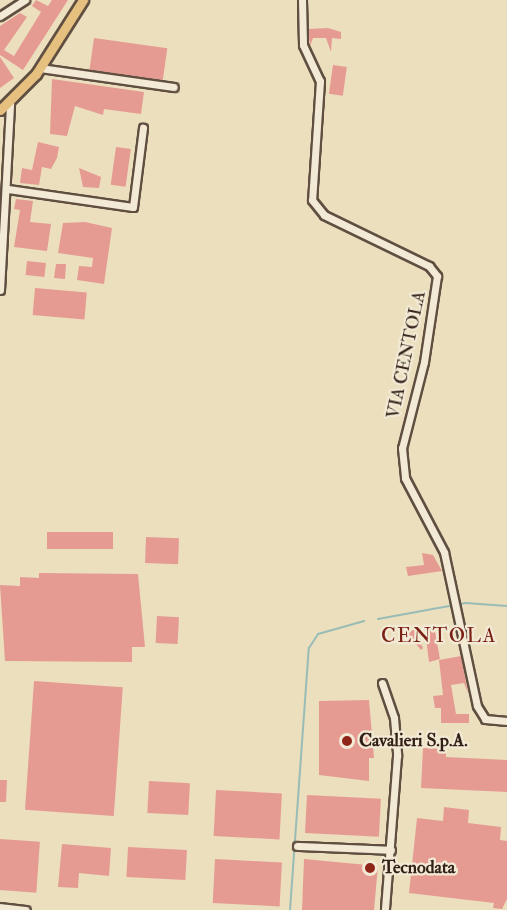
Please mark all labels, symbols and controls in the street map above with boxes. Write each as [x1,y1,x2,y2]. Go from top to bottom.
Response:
street label: VIA CENTOLA [383,289,431,421]
district label: CENTOLA [381,623,497,647]
place label: Cavalieri S.p.A. [359,730,468,752]
marker: Cavalieri S.p.A. [340,734,354,748]
place label: Tecnodata [382,857,455,879]
marker: Tecnodata [363,861,377,875]

